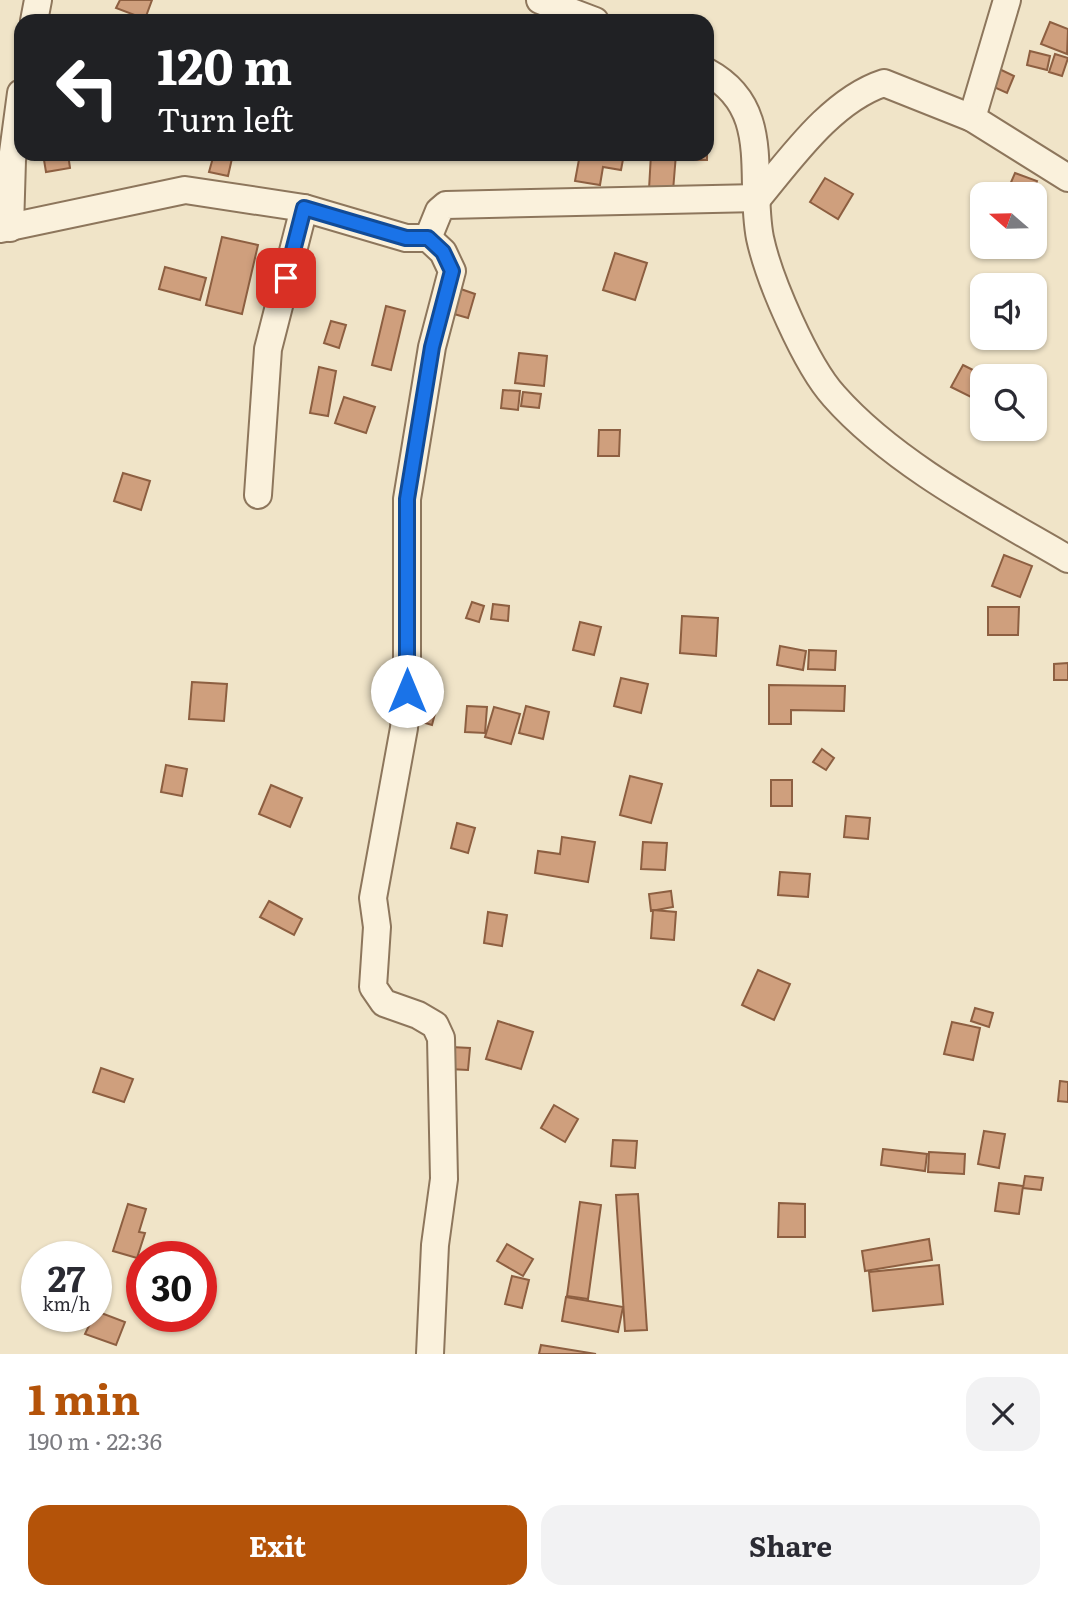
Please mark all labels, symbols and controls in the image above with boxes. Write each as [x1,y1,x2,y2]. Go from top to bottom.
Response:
text: 120 m [157,27,292,100]
icon: left [42,42,133,133]
text: Turn left [157,94,294,142]
north arrow [970,182,1046,259]
map controls [970,182,1047,441]
pin [256,248,316,308]
icon: arrive [267,259,305,297]
button: sound [970,273,1047,350]
button: search [970,364,1047,441]
position arrow [370,654,444,728]
speed limit sign: 30 [126,1241,217,1332]
text: 27 [48,1251,85,1303]
text: km/h [43,1290,90,1317]
text: 1 min [28,1366,140,1428]
button: close [966,1377,1040,1451]
text: 190 m · 22:36 [28,1423,162,1457]
button: Exit [28,1505,527,1585]
button: Share [541,1505,1040,1585]

